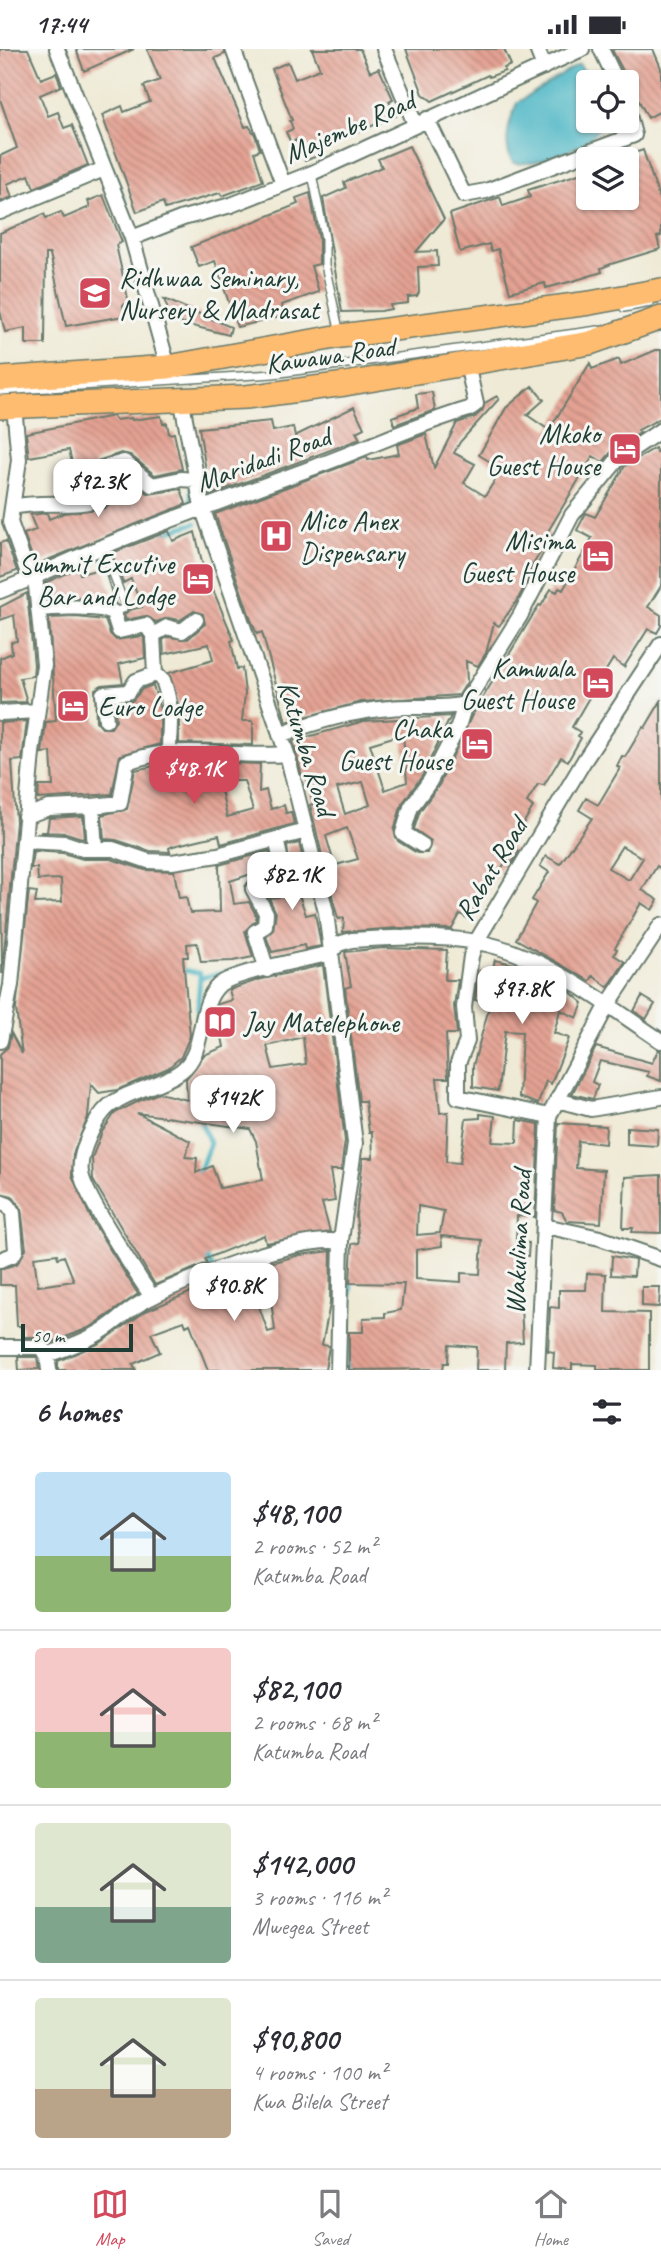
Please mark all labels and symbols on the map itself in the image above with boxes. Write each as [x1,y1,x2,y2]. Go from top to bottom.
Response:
street label: Majembe Road [278,81,423,171]
place label: Ridhwaa Seminary, Nursery & Madrasat [119,260,322,327]
school or university icon: Ridhwaa Seminary, Nursery & Madrasat [76,274,114,312]
street label: Kawawa Road [263,328,401,381]
place label: Mkoko Guest House [487,416,603,483]
street label: Maridadi Road [191,417,339,499]
hotel icon: Mkoko Guest House [606,430,644,468]
pin: $92.3K [41,459,155,519]
place label: Mico Anex Dispensary [300,503,407,570]
hospital icon: Mico Anex Dispensary [257,517,295,555]
place label: Misima Guest House [461,523,577,590]
hotel icon: Misima Guest House [579,537,617,575]
place label: Summit Excutive Bar and Lodge [18,546,176,613]
hotel icon: Summit Excutive Bar and Lodge [179,560,217,598]
place label: Kamwala Guest House [461,650,577,717]
hotel icon: Kamwala Guest House [579,664,617,702]
street label: Katumba Road [270,676,345,823]
hotel icon: Euro Lodge [54,687,92,725]
place label: Euro Lodge [98,689,204,724]
place label: Chaka Guest House [339,711,454,778]
hotel icon: Chaka Guest House [458,725,496,763]
pin: $48.1K [137,747,251,806]
street label: Rabat Road [447,808,537,927]
pin: $82.1K [235,853,349,912]
pin: $97.8K [465,967,579,1026]
library icon: Jay Matelephone [201,1003,239,1041]
place label: Jay Matelephone [242,1005,401,1040]
pin: $142K [184,1075,282,1135]
street label: Wakulima Road [497,1165,539,1315]
pin: $90.8K [177,1263,291,1323]
scale bar [21,1321,133,1353]

